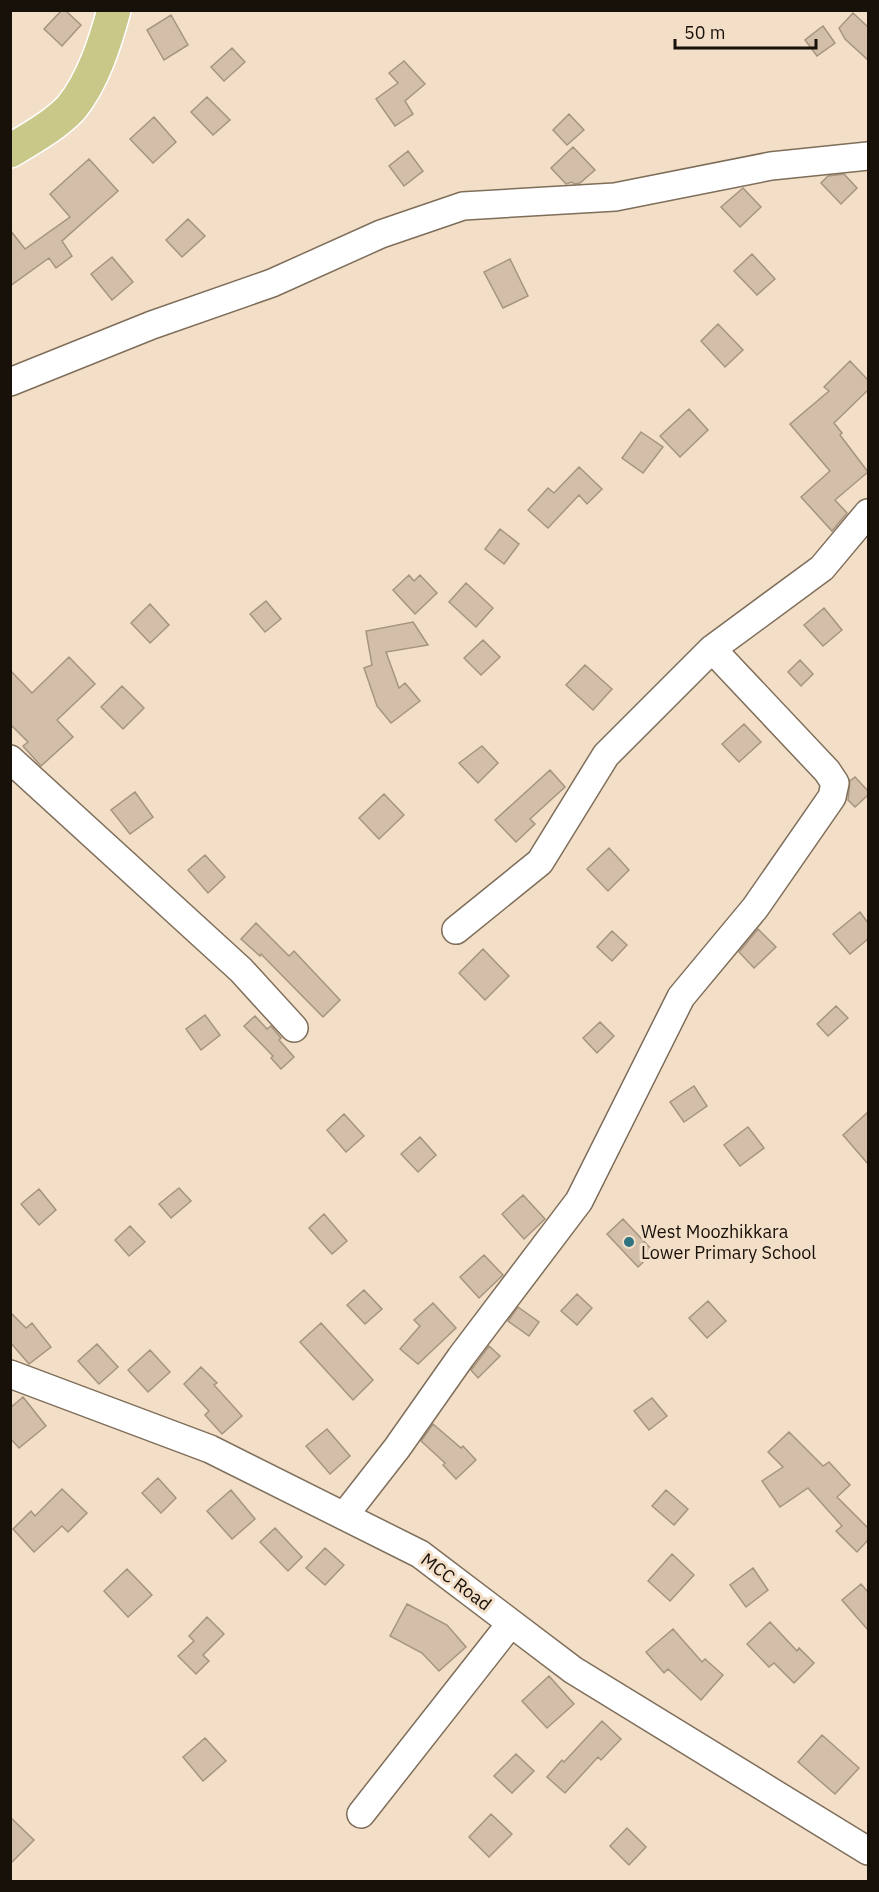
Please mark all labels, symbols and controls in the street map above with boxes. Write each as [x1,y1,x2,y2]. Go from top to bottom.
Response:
scale bar [675,12,816,50]
text: 50 m [684,21,726,44]
place label: West Moozhikkara Lower Primary School [641,1220,816,1264]
marker: West Moozhikkara Lower Primary School [622,1235,636,1249]
street label: MCC Road [416,1548,496,1616]

